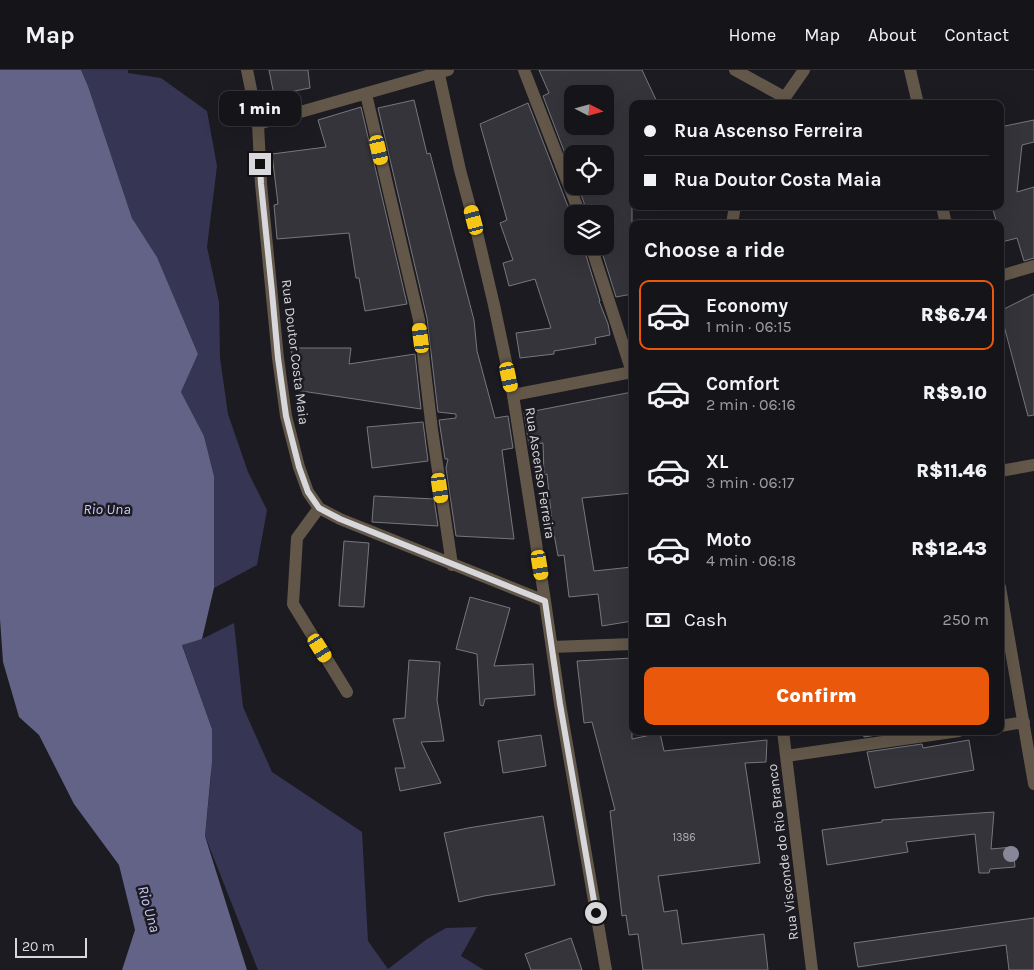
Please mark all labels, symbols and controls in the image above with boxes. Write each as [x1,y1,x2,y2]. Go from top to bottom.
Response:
text: Map [25,21,75,49]
text: Home [728,24,776,46]
text: Map [804,24,840,46]
text: About [868,24,917,46]
text: Contact [945,24,1009,46]
north arrow [564,85,614,135]
map controls [564,85,614,255]
callout: 1 min [219,92,301,126]
text: 1 min [239,99,281,118]
text: Rua Ascenso Ferreira [674,120,863,142]
car [368,134,389,166]
button: locate [564,145,614,195]
route end [249,153,271,175]
text: Rua Doutor Costa Maia [674,169,882,191]
car [462,204,485,236]
button: layers [564,205,614,255]
text: Choose a ride [644,237,785,263]
street label: Rua Doutor Costa Maia [278,278,312,426]
icon: car [646,293,691,338]
text: Economy [706,295,788,317]
text: R$6.74 [921,304,987,326]
text: 1 min · 06:15 [706,317,792,336]
car [411,322,430,354]
car [498,361,519,393]
icon: car [646,371,691,416]
text: Comfort [706,373,780,395]
text: R$9.10 [923,382,987,404]
text: 2 min · 06:16 [706,395,796,414]
street label: Rua Ascenso Ferreira [521,406,559,540]
icon: car [646,449,691,494]
text: XL [706,451,728,473]
text: R$11.46 [916,460,987,482]
car [430,472,449,504]
text: 3 min · 06:17 [706,473,794,492]
water label: Rio Una [83,500,131,518]
icon: car [646,527,691,572]
text: Moto [706,529,752,551]
text: R$12.43 [911,538,987,560]
car [530,549,549,581]
text: 4 min · 06:18 [706,551,796,570]
icon: cash [644,606,672,634]
text: Cash [684,609,728,631]
text: 250 m [942,610,989,629]
car [305,631,334,665]
button: Confirm [644,667,989,725]
street label: Rua Visconde do Rio Branco [764,763,802,941]
house number: 1386 [672,831,696,844]
water label: Rio Una [134,884,164,934]
route start [585,902,607,924]
scale bar [15,935,88,958]
text: 20 m [22,938,55,955]

